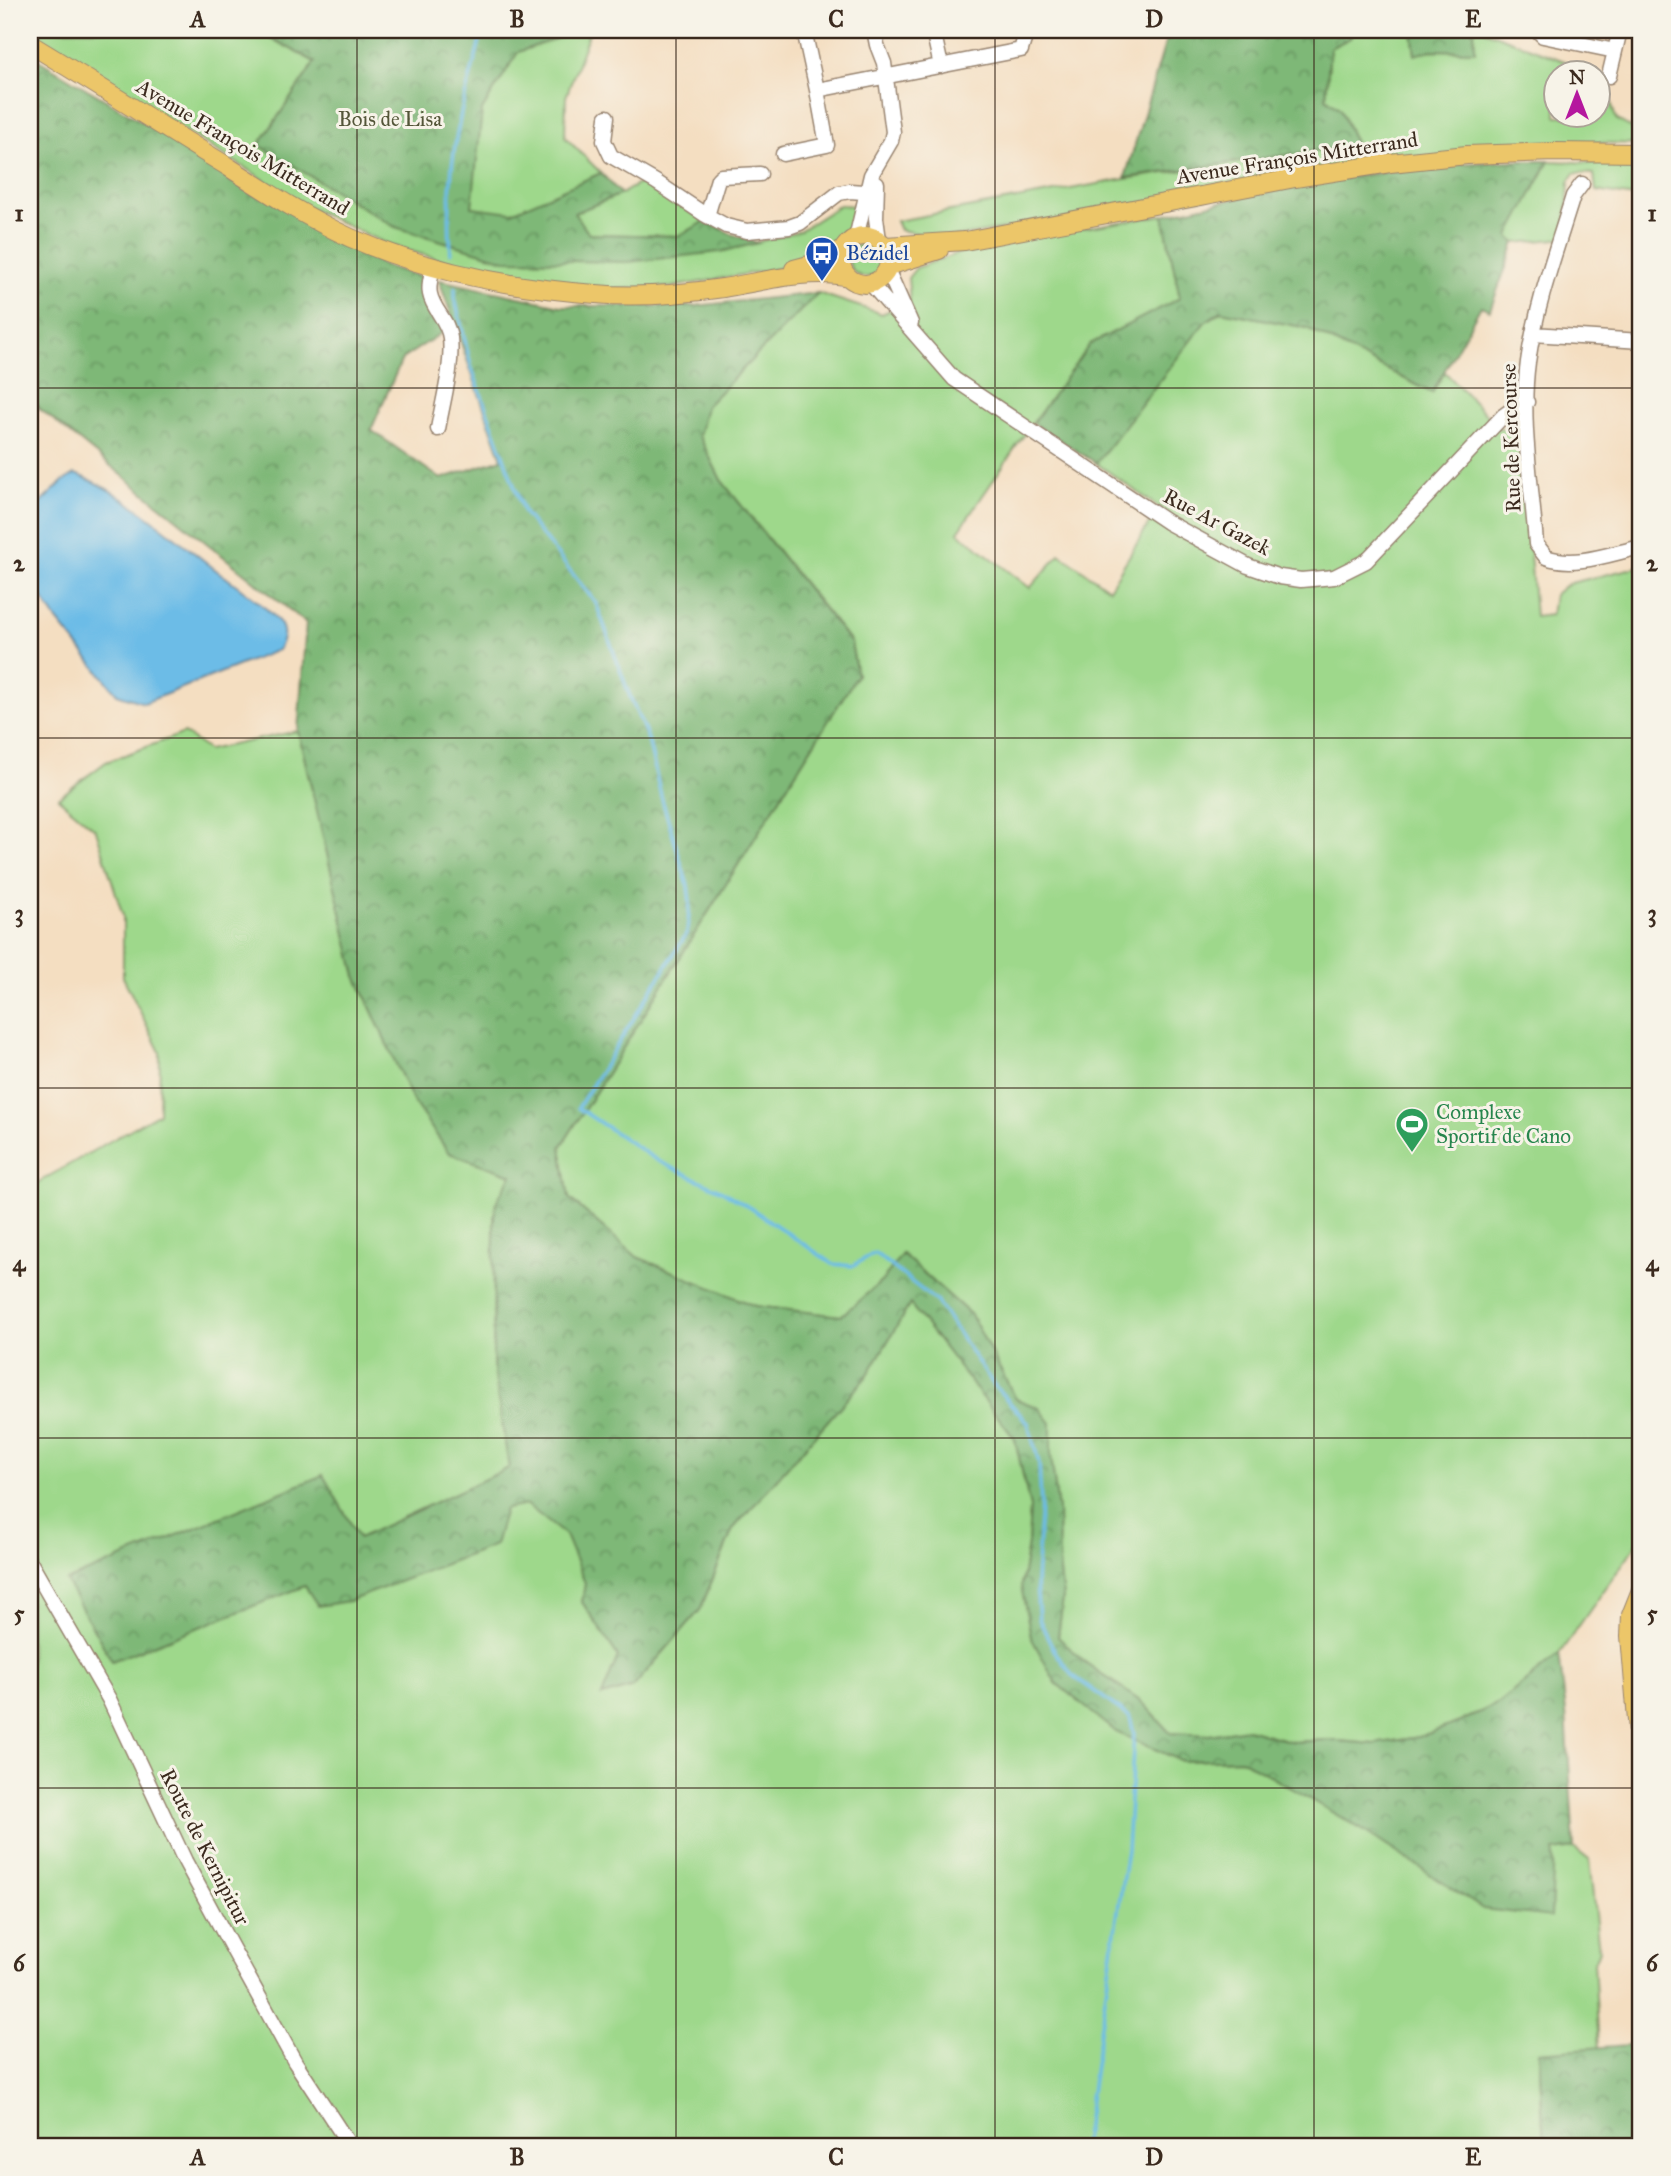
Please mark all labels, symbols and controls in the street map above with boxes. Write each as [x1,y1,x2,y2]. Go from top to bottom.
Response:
text: A [188,5,206,33]
text: B [509,5,525,33]
text: C [828,5,844,33]
text: D [1145,5,1163,33]
text: E [1465,5,1482,33]
north arrow [1542,60,1612,130]
text: N [1569,66,1585,89]
street label: Avenue François Mitterrand [131,73,355,221]
park label: Bois de Lisa [338,106,442,132]
street label: Avenue François Mitterrand [1174,126,1420,190]
text: 1 [14,199,24,227]
text: 1 [1647,199,1657,227]
bus stop icon: Bézidel [803,234,841,283]
place label: Bézidel [846,240,909,266]
street label: Rue de Kercourse [1495,363,1527,513]
street label: Rue Ar Gazek [1159,483,1275,561]
text: 2 [13,549,25,577]
text: 2 [1646,549,1658,577]
text: 3 [14,899,24,928]
text: 3 [1647,899,1657,928]
place label: Complexe Sportif de Cano [1436,1099,1571,1149]
sports icon: Complexe Sportif de Cano [1393,1105,1431,1154]
text: 4 [13,1249,27,1277]
text: 4 [1646,1249,1660,1277]
text: 5 [14,1599,25,1627]
text: 5 [1647,1599,1658,1627]
street label: Route de Kernipitur [154,1764,256,1930]
text: 6 [13,1949,26,1977]
text: 6 [1646,1949,1659,1977]
text: A [188,2143,206,2171]
text: B [509,2143,525,2171]
text: C [828,2143,844,2171]
text: D [1145,2143,1163,2171]
text: E [1465,2143,1482,2171]

